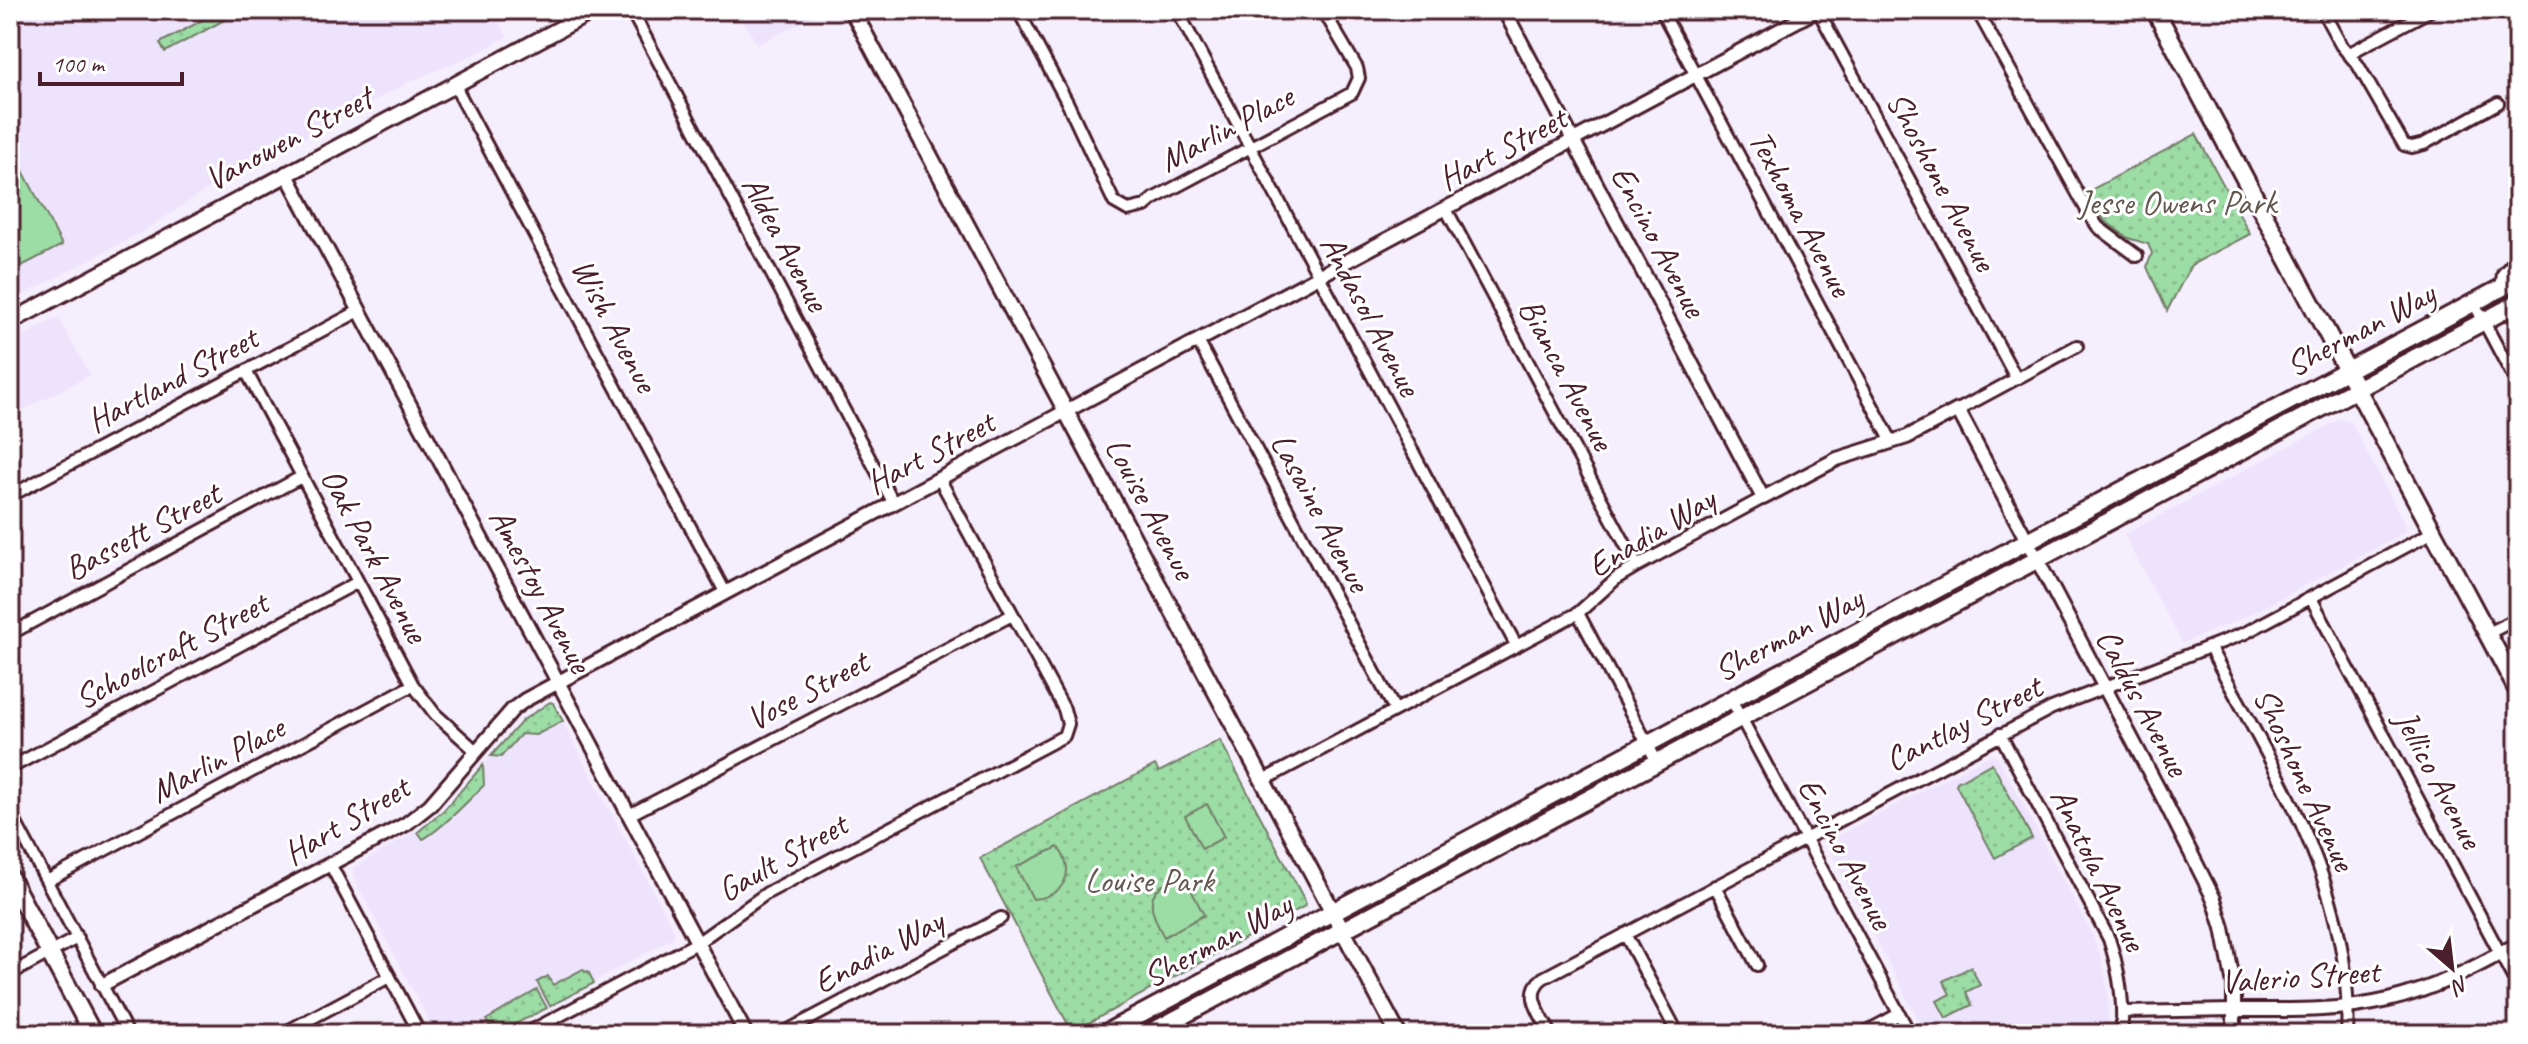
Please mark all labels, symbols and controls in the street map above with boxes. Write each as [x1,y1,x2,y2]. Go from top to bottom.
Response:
scale bar [40,36,182,86]
text: 100 m [52,49,106,79]
street label: Marlin Place [1151,73,1303,181]
street label: Vanowen Street [197,74,383,200]
street label: Shoshone Avenue [1877,84,2008,280]
street label: Hart Street [1431,95,1577,200]
street label: Texhoma Avenue [1739,123,1864,305]
street label: Encino Avenue [1601,158,1718,326]
street label: Aldea Avenue [732,168,840,320]
park label: Jesse Owens Park [2076,181,2279,224]
street label: Andasol Avenue [1311,227,1432,405]
street label: Wish Avenue [562,251,670,402]
street label: Sherman Way [2278,271,2444,386]
street label: Bianca Avenue [1509,291,1626,459]
street label: Hartland Street [79,314,268,442]
street label: Hart Street [859,399,1005,504]
street label: Lasaine Avenue [1261,425,1382,601]
street label: Louise Avenue [1096,430,1208,589]
street label: Oak Park Avenue [311,461,440,651]
street label: Bassett Street [56,470,231,590]
street label: Enadia Way [1580,476,1725,587]
street label: Amestoy Avenue [480,500,603,681]
street label: Sherman Way [1706,576,1872,691]
street label: Schoolcraft Street [67,579,278,719]
street label: Caldus Avenue [2086,621,2201,785]
street label: Vose Street [739,638,879,740]
street label: Cantlay Street [1877,664,2052,781]
street label: Shoshone Avenue [2244,681,2367,879]
street label: Jellico Avenue [2384,701,2494,857]
street label: Marlin Place [142,704,294,812]
street label: Hart Street [275,764,420,874]
street label: Encino Avenue [1788,770,1905,938]
street label: Anatola Avenue [2041,780,2158,959]
street label: Gault Street [709,801,858,911]
park label: Louise Park [1085,859,1216,902]
street label: Sherman Way [1135,882,1301,997]
street label: Enadia Way [806,897,953,1003]
north arrow [2412,928,2492,1008]
street label: Valerio Street [2219,949,2384,1003]
text: N [2445,969,2474,1002]

